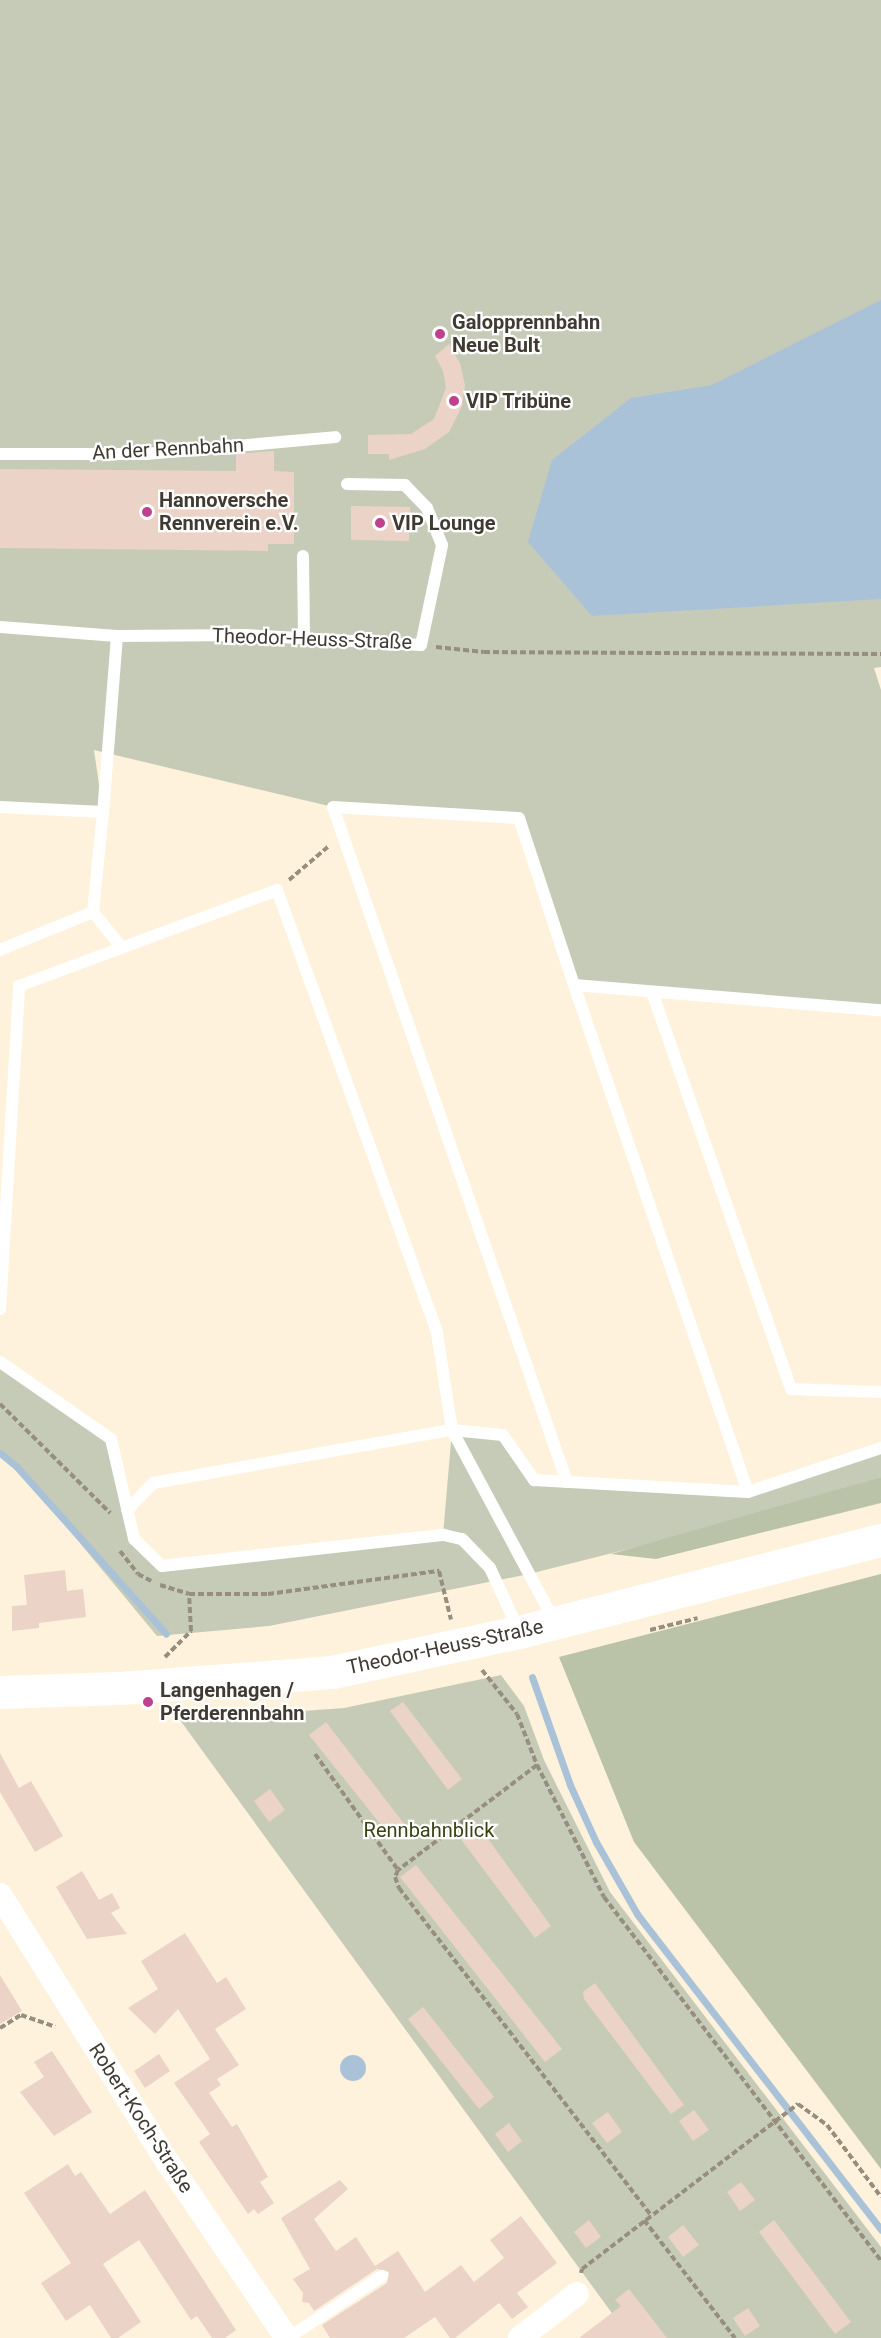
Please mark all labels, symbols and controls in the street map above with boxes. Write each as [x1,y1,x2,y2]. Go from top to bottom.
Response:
place label: Galopprennbahn Neue Bult [452,310,600,357]
marker: Galopprennbahn Neue Bult [433,327,447,341]
place label: VIP Tribüne [466,389,572,413]
marker: VIP Tribüne [447,394,461,408]
street label: An der Rennbahn [92,433,244,465]
place label: Hannoversche Rennverein e.V. [159,488,299,535]
marker: Hannoversche Rennverein e.V. [140,505,154,519]
place label: VIP Lounge [392,511,496,535]
marker: VIP Lounge [373,516,387,530]
street label: Theodor-Heuss-Straße [212,624,412,654]
street label: Theodor-Heuss-Straße [345,1614,545,1680]
place label: Langenhagen / Pferderennbahn [160,1678,305,1725]
marker: Langenhagen / Pferderennbahn [141,1695,155,1709]
park label: Rennbahnblick [364,1818,494,1842]
street label: Robert-Koch-Straße [84,2039,198,2197]

